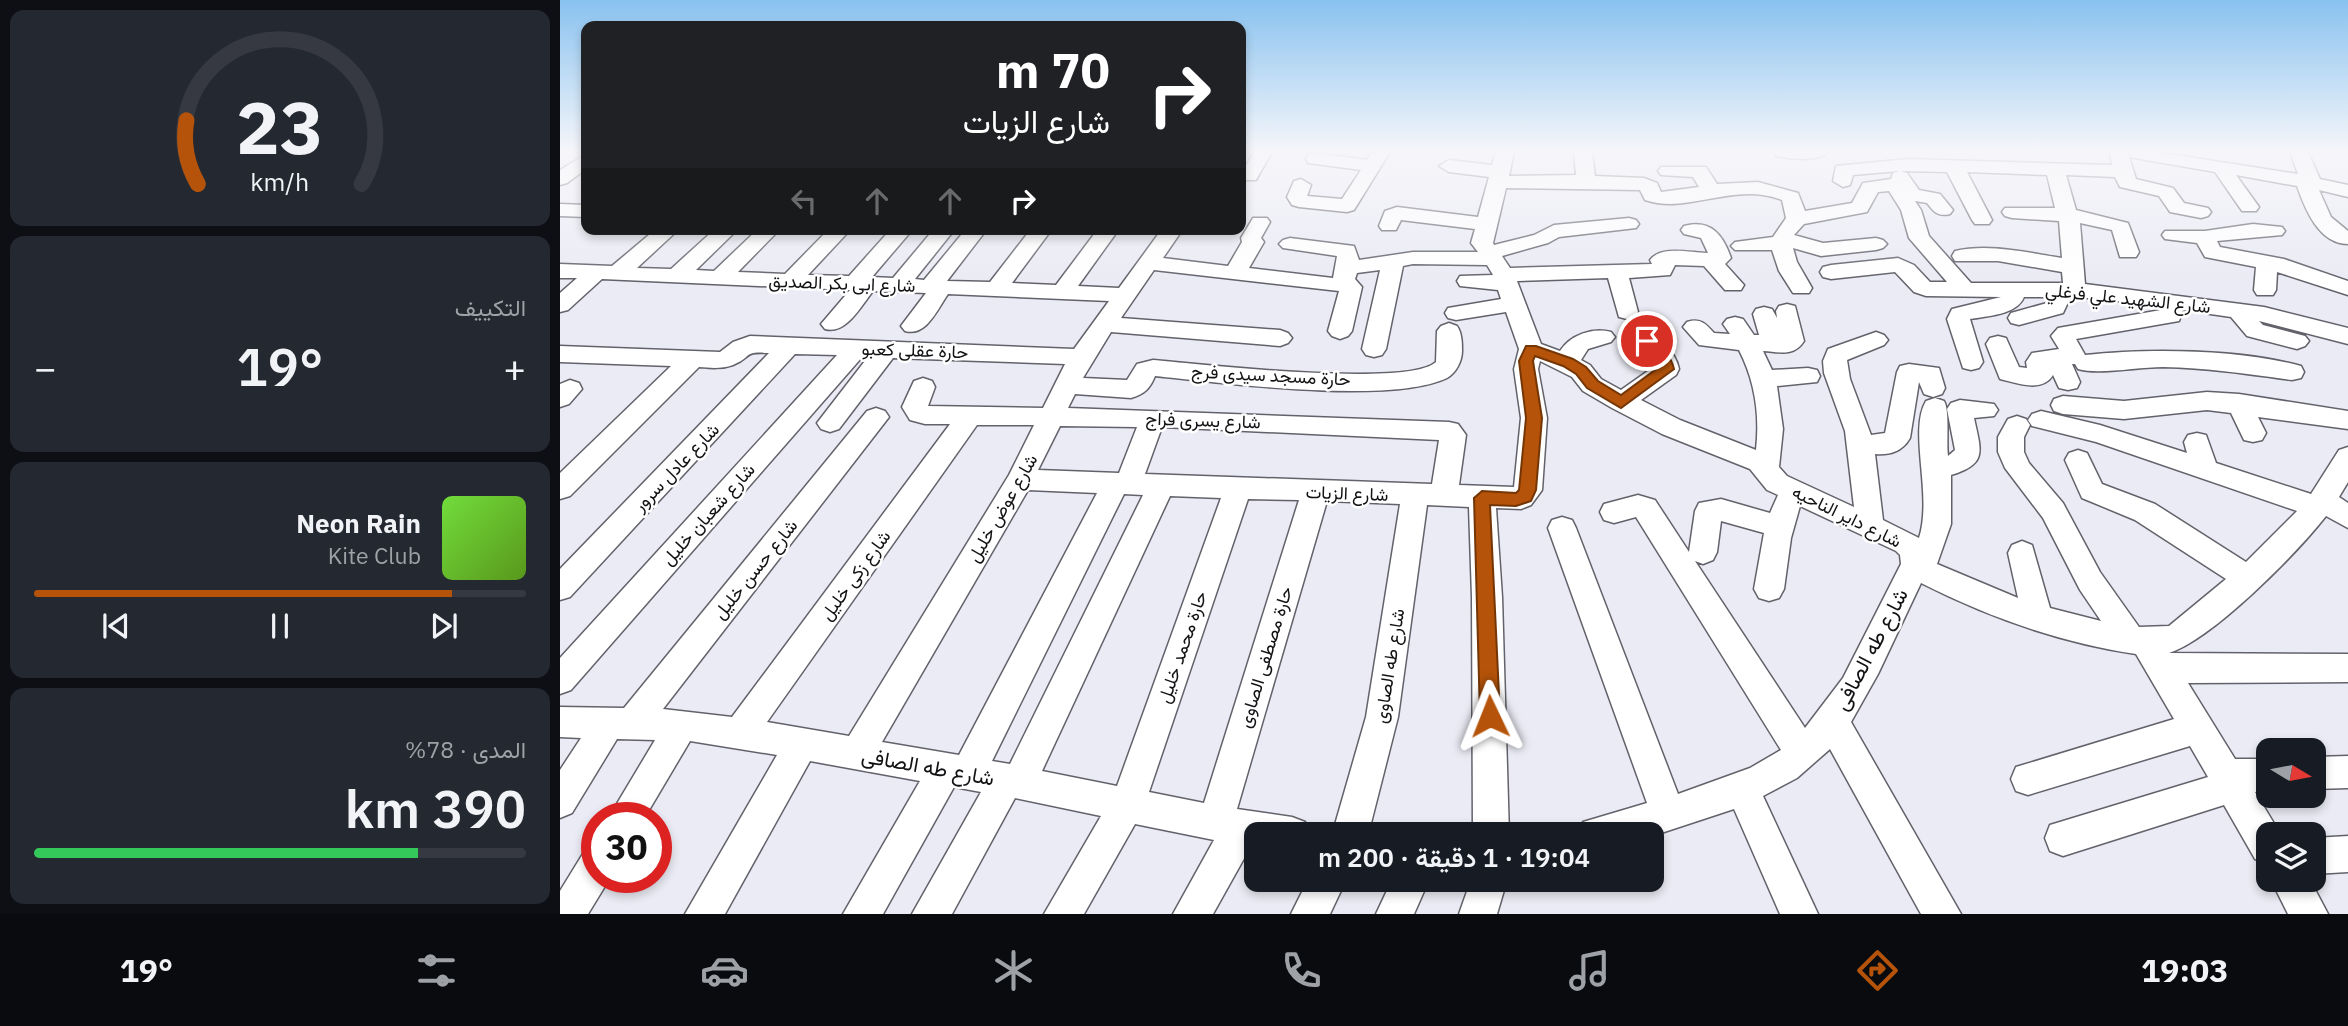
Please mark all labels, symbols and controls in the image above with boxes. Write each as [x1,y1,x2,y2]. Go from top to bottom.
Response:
text: 70 m [996,38,1110,101]
icon: right [1134,49,1225,140]
text: 23 [236,79,324,174]
text: شارع الزيات [963,100,1110,142]
text: km/h [251,165,309,198]
icon: left [785,182,823,220]
icon: ahead [858,182,896,220]
icon: ahead [931,182,969,220]
icon: right [1004,182,1042,220]
street label: شارع ابى بكر الصديق [768,269,916,298]
street label: شارع الشهيد علي فرغلي [2044,278,2212,322]
text: التكييف [455,292,526,322]
pin [1617,311,1677,371]
icon: arrive [1628,322,1666,360]
text: 19° [237,333,323,400]
street label: حارة عقلى كعبو [861,337,969,363]
text: − [34,343,57,392]
text: + [503,343,526,392]
street label: حارة مسجد سيدى فرج [1191,359,1351,392]
street label: شارع يسرى فراج [1145,406,1261,435]
street label: شارع عادل سرور [627,418,725,517]
street label: شارع عوض خليل [962,450,1043,567]
street label: شارع شعبان خليل [656,458,761,570]
street label: شارع الزيات [1305,480,1389,507]
street label: شارع داير الناحيه [1788,480,1905,553]
text: Neon Rain [296,506,421,540]
street label: شارع حسن خليل [708,514,803,624]
street label: شارع زكى خليل [815,525,896,625]
text: Kite Club [328,540,421,570]
street label: شارع طه الصافى [1826,583,1915,715]
street label: حارة مصطفى الصاوى [1233,584,1297,730]
street label: حارة محمد خليل [1152,588,1212,706]
icon: previous [97,607,135,645]
icon: pause [261,607,299,645]
icon: next [425,607,463,645]
street label: شارع طه الصاوى [1369,607,1410,725]
position arrow [1453,679,1527,753]
text: المدى · 78% [405,734,526,764]
north arrow [2256,738,2326,808]
map controls [2256,738,2326,892]
street label: شارع طه الصافى [859,741,997,792]
text: 390 km [345,775,526,842]
speed limit sign: 30 [581,802,672,893]
button: layers [2256,822,2326,892]
text: 19:04 · 1 دقيقة · 200 m [1318,840,1590,874]
icon: filters [412,946,461,995]
icon: car [700,946,749,995]
icon: climate [989,946,1038,995]
icon: phone [1277,946,1326,995]
icon: music [1565,946,1614,995]
icon: directions [1853,946,1902,995]
text: 19° [120,949,173,991]
text: 19:03 [2141,949,2228,991]

